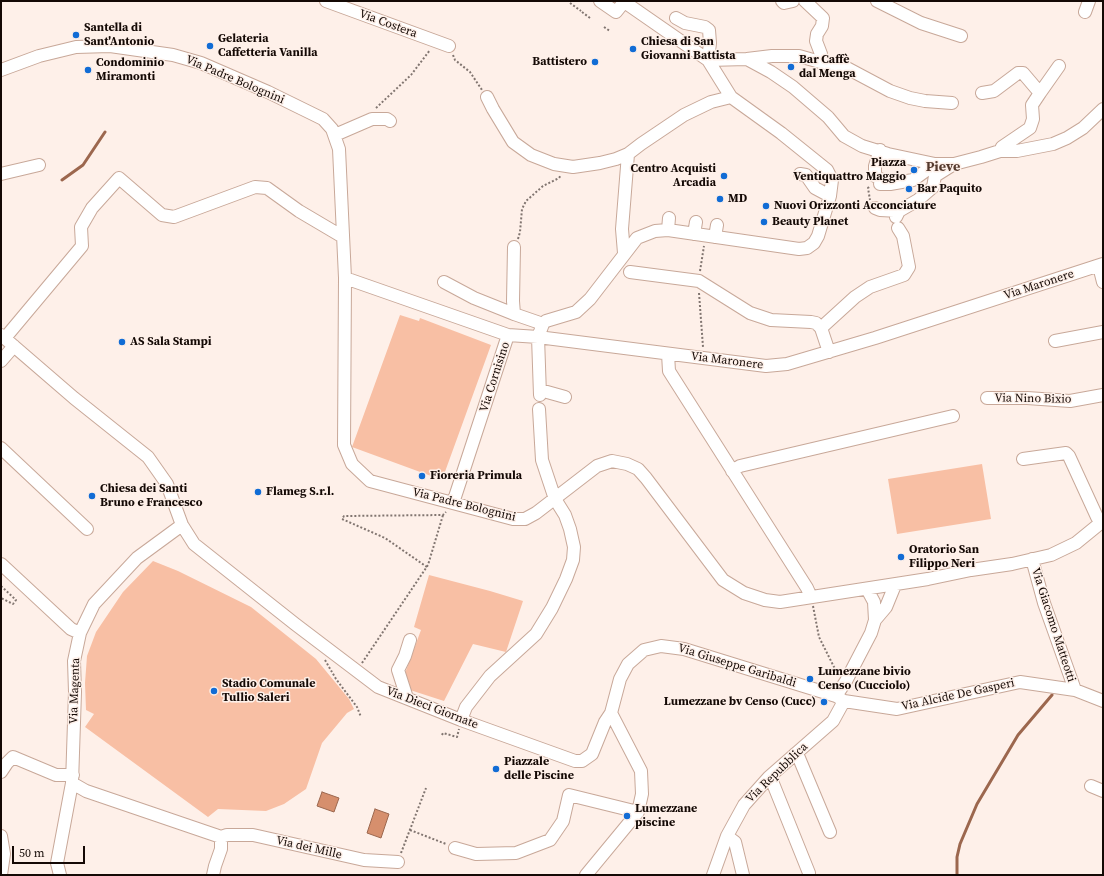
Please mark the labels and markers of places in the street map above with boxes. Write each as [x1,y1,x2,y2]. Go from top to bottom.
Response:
place label: Santella di Sant'Antonio [84,21,154,49]
marker: Santella di Sant'Antonio [71,30,81,40]
place label: Gelateria Caffetteria Vanilla [218,32,318,60]
place label: Chiesa di San Giovanni Battista [641,35,736,63]
marker: Gelateria Caffetteria Vanilla [205,41,215,51]
marker: Chiesa di San Giovanni Battista [628,44,638,54]
place label: Bar Caffè dal Menga [799,53,856,81]
place label: Battistero [532,55,587,69]
place label: Condominio Miramonti [96,56,164,84]
marker: Battistero [590,57,600,67]
marker: Bar Caffè dal Menga [786,62,796,72]
marker: Condominio Miramonti [83,65,93,75]
place label: Piazza Ventiquattro Maggio [793,156,906,184]
place label: Centro Acquisti Arcadia [630,162,716,190]
marker: Piazza Ventiquattro Maggio [909,165,919,175]
marker: Centro Acquisti Arcadia [719,171,729,181]
place label: Bar Paquito [917,182,982,196]
marker: Bar Paquito [904,184,914,194]
place label: MD [728,192,747,206]
marker: MD [715,194,725,204]
place label: Nuovi Orizzonti Acconciature [774,199,936,213]
marker: Nuovi Orizzonti Acconciature [761,201,771,211]
place label: Beauty Planet [772,215,848,229]
marker: Beauty Planet [759,217,769,227]
place label: AS Sala Stampi [130,335,212,349]
marker: AS Sala Stampi [117,337,127,347]
place label: Fioreria Primula [430,469,522,483]
marker: Fioreria Primula [417,471,427,481]
place label: Chiesa dei Santi Bruno e Francesco [100,482,202,510]
place label: Flameg S.r.l. [266,485,334,499]
marker: Flameg S.r.l. [253,487,263,497]
marker: Chiesa dei Santi Bruno e Francesco [87,491,97,501]
place label: Oratorio San Filippo Neri [909,543,979,571]
marker: Oratorio San Filippo Neri [896,552,906,562]
place label: Lumezzane bivio Censo (Cucciolo) [818,665,911,693]
marker: Lumezzane bivio Censo (Cucciolo) [805,674,815,684]
place label: Stadio Comunale Tullio Saleri [222,677,315,705]
marker: Stadio Comunale Tullio Saleri [209,686,219,696]
place label: Lumezzane bv Censo (Cucc) [664,695,816,709]
marker: Lumezzane bv Censo (Cucc) [819,697,829,707]
place label: Piazzale delle Piscine [504,755,574,783]
marker: Piazzale delle Piscine [491,764,501,774]
place label: Lumezzane piscine [635,802,697,830]
marker: Lumezzane piscine [622,811,632,821]

